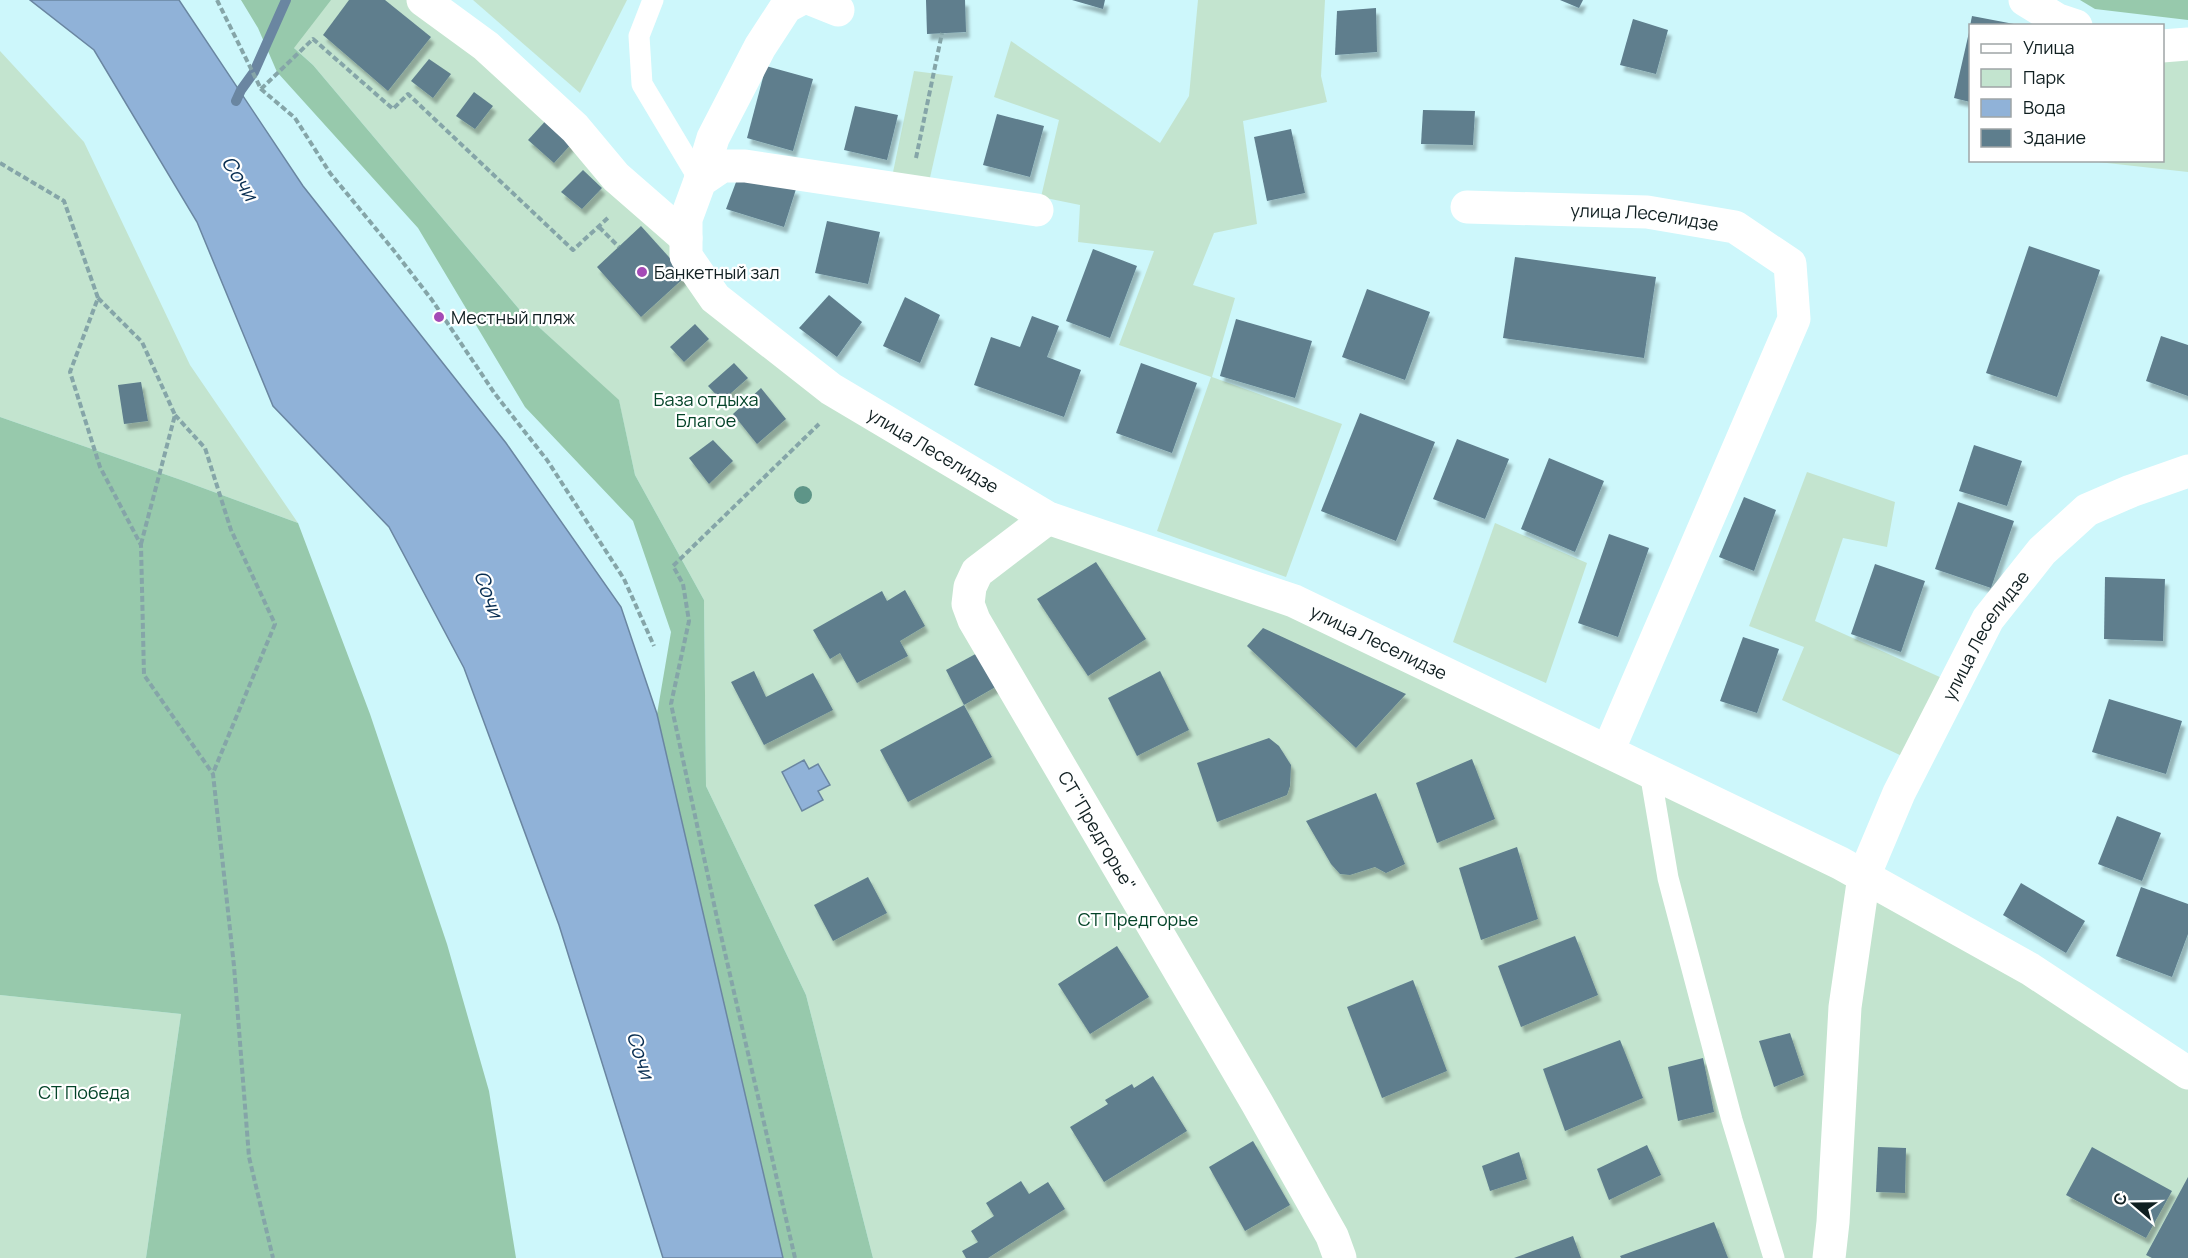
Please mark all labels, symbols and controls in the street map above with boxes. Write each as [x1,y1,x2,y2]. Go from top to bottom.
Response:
legend [1969,24,2164,162]
text: Улица [2023,35,2075,59]
text: Парк [2023,65,2066,89]
text: Вода [2023,95,2065,119]
text: Здание [2023,125,2086,149]
water label: Сочи [216,150,265,207]
street label: улица Леселидзе [1570,198,1720,236]
place label: Банкетный зал [654,260,780,284]
marker: Банкетный зал [635,265,649,279]
place label: Местный пляж [451,305,576,329]
marker: Местный пляж [432,310,446,324]
park label: База отдыха Благое [654,387,758,432]
street label: улица Леселидзе [863,401,1004,498]
street label: улица Леселидзе [1936,565,2034,705]
water label: Сочи [468,567,511,623]
street label: улица Леселидзе [1306,599,1451,685]
street label: СТ "Предгорье" [1053,766,1142,895]
park label: СТ Предгорье [1078,907,1198,931]
water label: Сочи [621,1028,662,1084]
park label: СТ Победа [38,1080,130,1104]
north arrow [2104,1174,2164,1234]
text: С [2108,1189,2132,1208]

